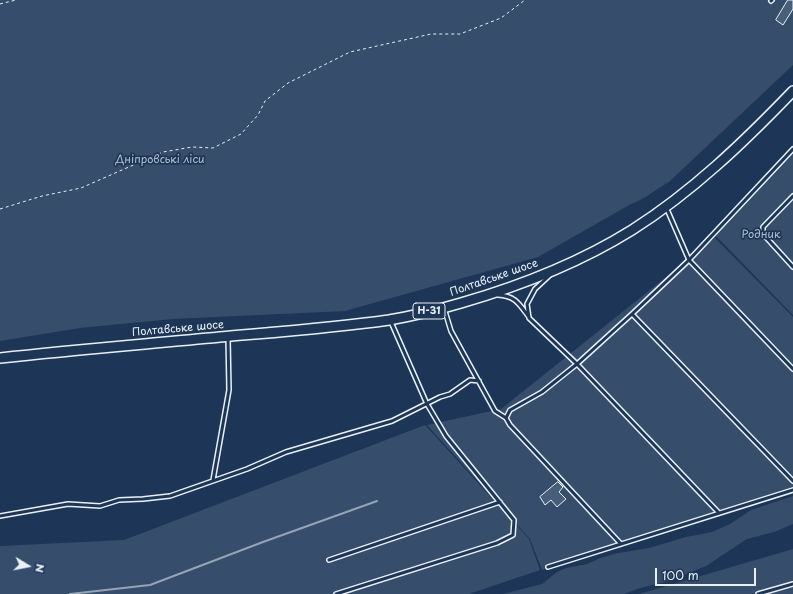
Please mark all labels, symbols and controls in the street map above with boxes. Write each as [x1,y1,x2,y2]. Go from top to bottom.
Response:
park label: Дніпровські ліси [115,153,205,167]
park label: Родник [742,228,780,242]
street label: Полтавське шосе [448,257,540,299]
road number: Н-31 [413,303,445,319]
street label: Полтавське шосе [131,318,225,340]
north arrow [8,546,48,586]
scale bar [657,560,758,586]
text: N [31,562,49,574]
text: 100 m [662,566,699,584]

